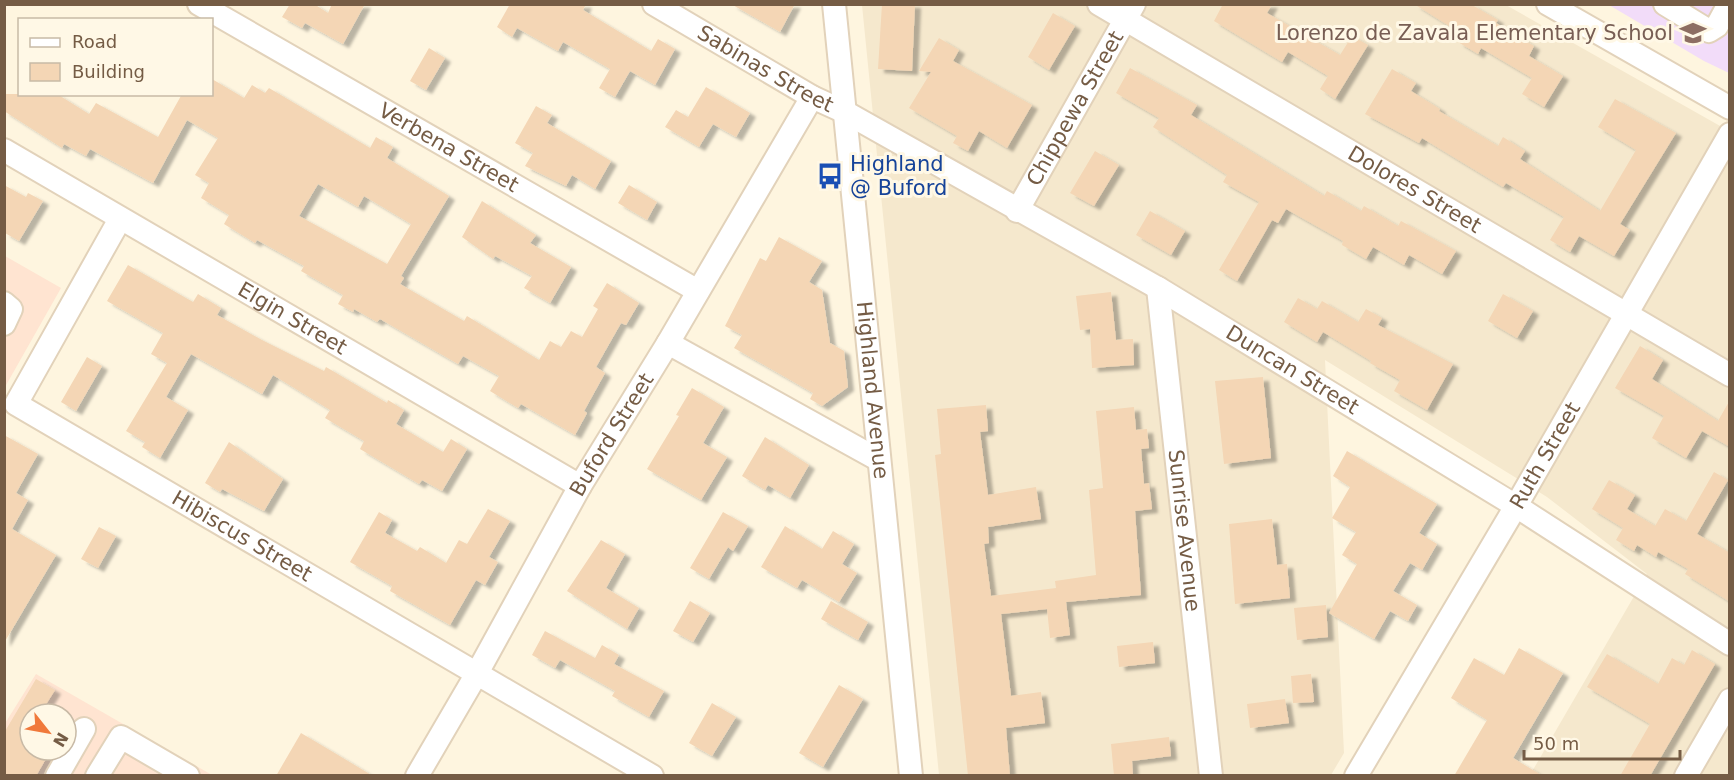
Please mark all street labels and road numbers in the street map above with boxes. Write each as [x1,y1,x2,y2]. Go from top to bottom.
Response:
street label: Sabinas Street [693,20,837,117]
street label: Chippewa Street [1022,27,1128,190]
street label: Verbena Street [374,98,523,197]
street label: Dolores Street [1344,141,1485,238]
street label: Elgin Street [234,277,351,359]
street label: Highland Avenue [852,300,893,480]
street label: Duncan Street [1222,320,1363,419]
street label: Buford Street [565,369,659,500]
street label: Ruth Street [1505,398,1585,513]
street label: Sunrise Avenue [1164,448,1205,613]
street label: Hibiscus Street [168,486,316,586]

